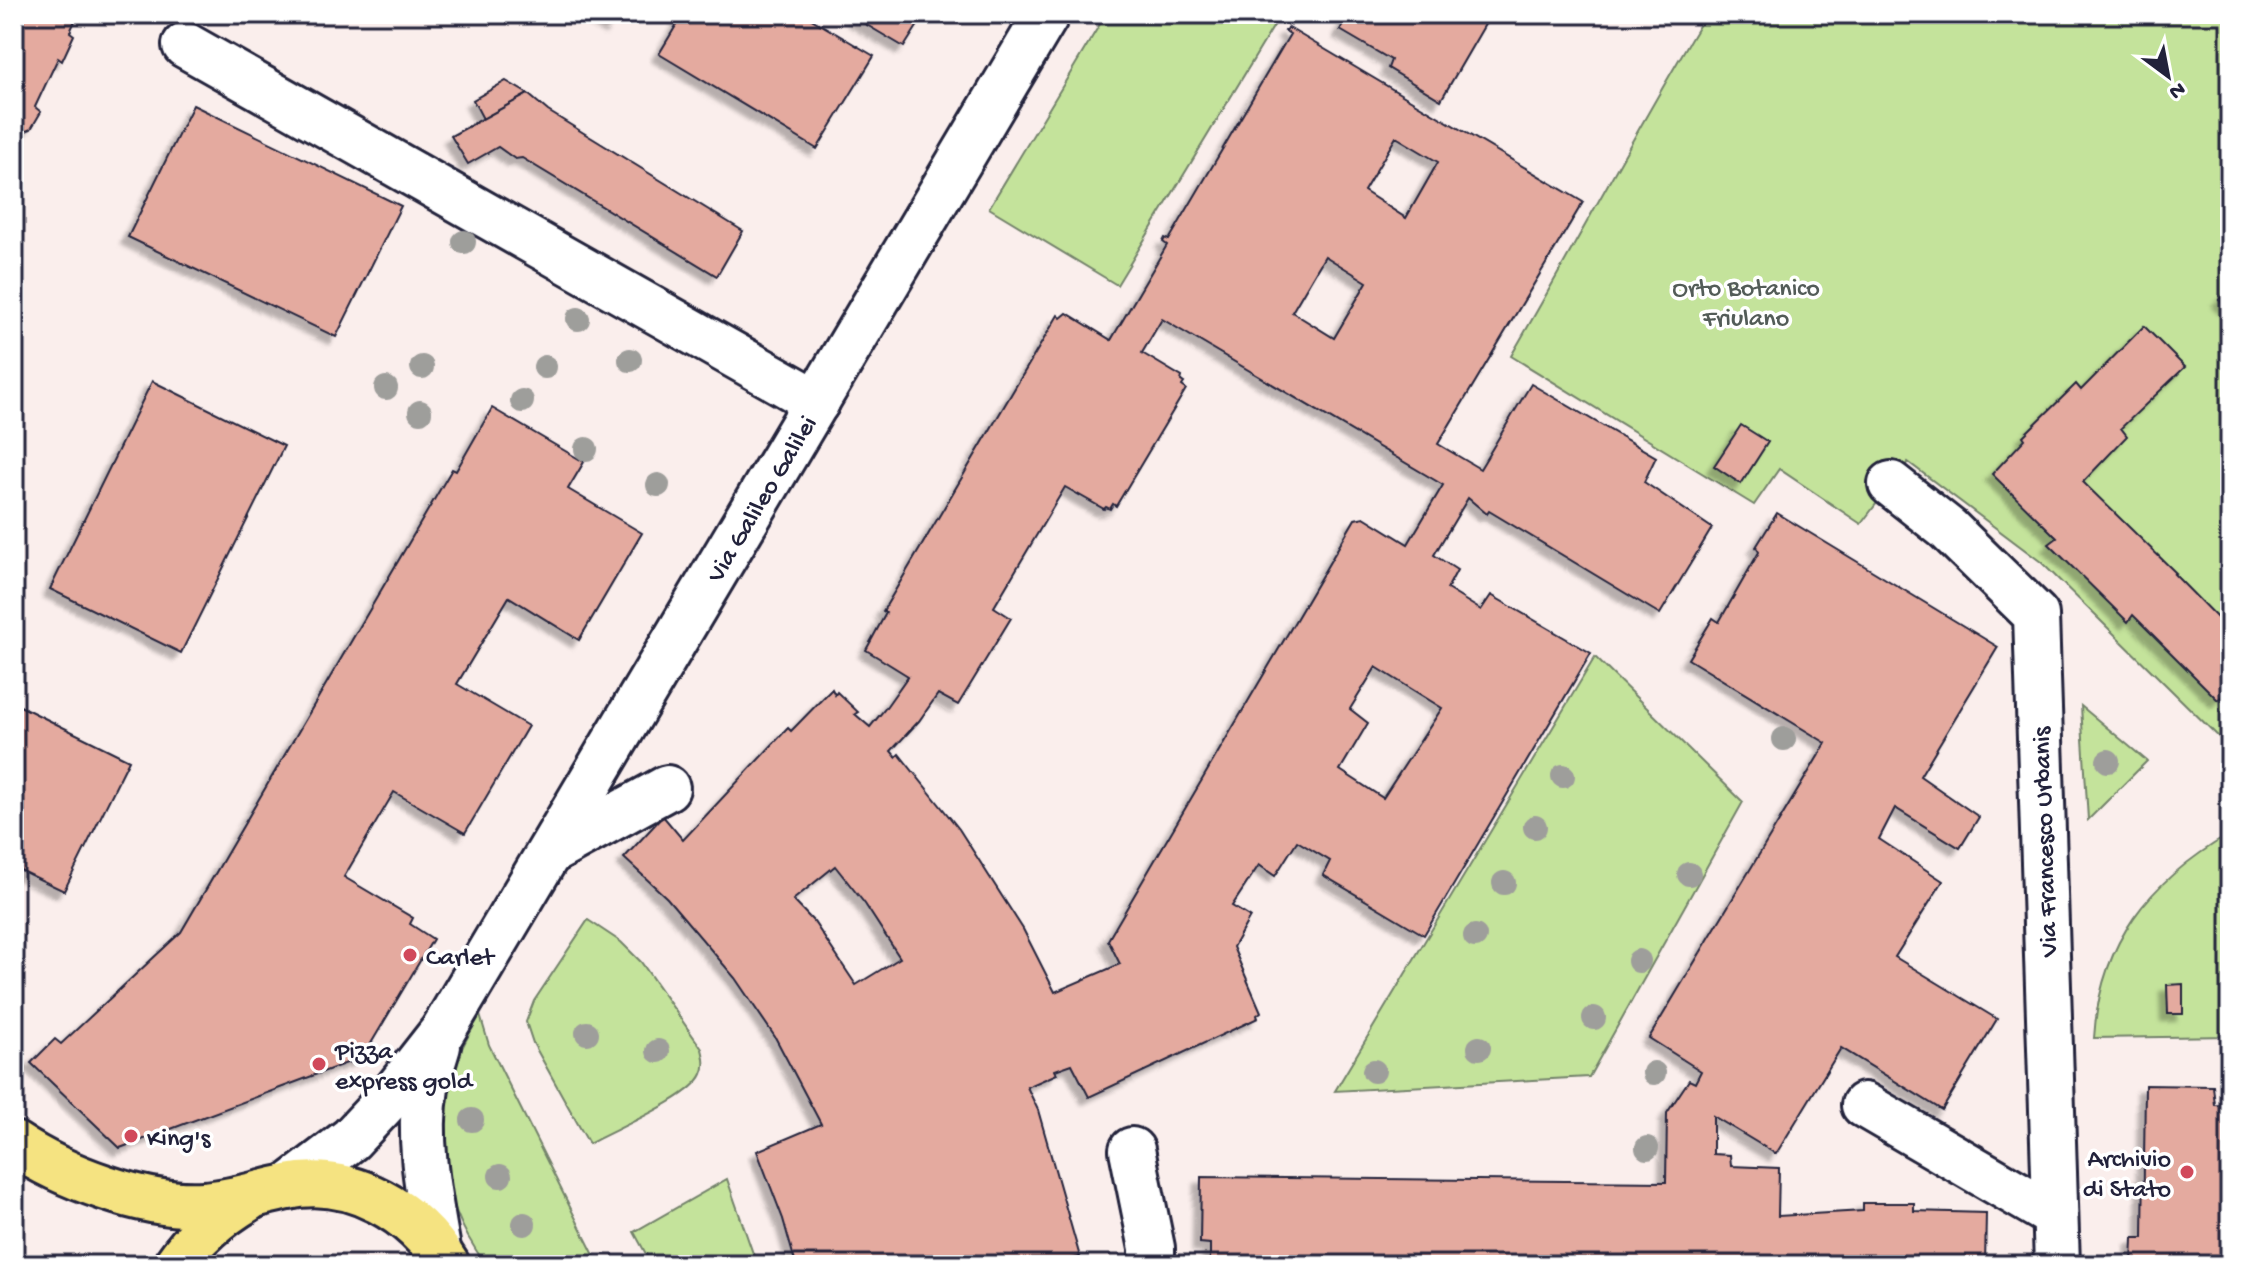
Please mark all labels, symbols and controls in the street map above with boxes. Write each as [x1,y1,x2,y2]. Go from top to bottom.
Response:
north arrow [2128,36,2208,116]
text: N [2163,75,2189,104]
park label: Orto Botanico Friulano [1672,275,1820,336]
street label: Via Galileo Galilei [701,411,826,590]
street label: Via Francesco Urbanis [2028,725,2067,958]
place label: Carlet [426,944,496,975]
marker: Carlet [401,946,419,964]
place label: Pizza express gold [334,1038,474,1099]
marker: Pizza express gold [310,1055,328,1073]
place label: King's [147,1125,212,1156]
marker: King's [122,1127,140,1145]
place label: Archivio di Stato [2083,1146,2171,1207]
marker: Archivio di Stato [2178,1163,2196,1181]

